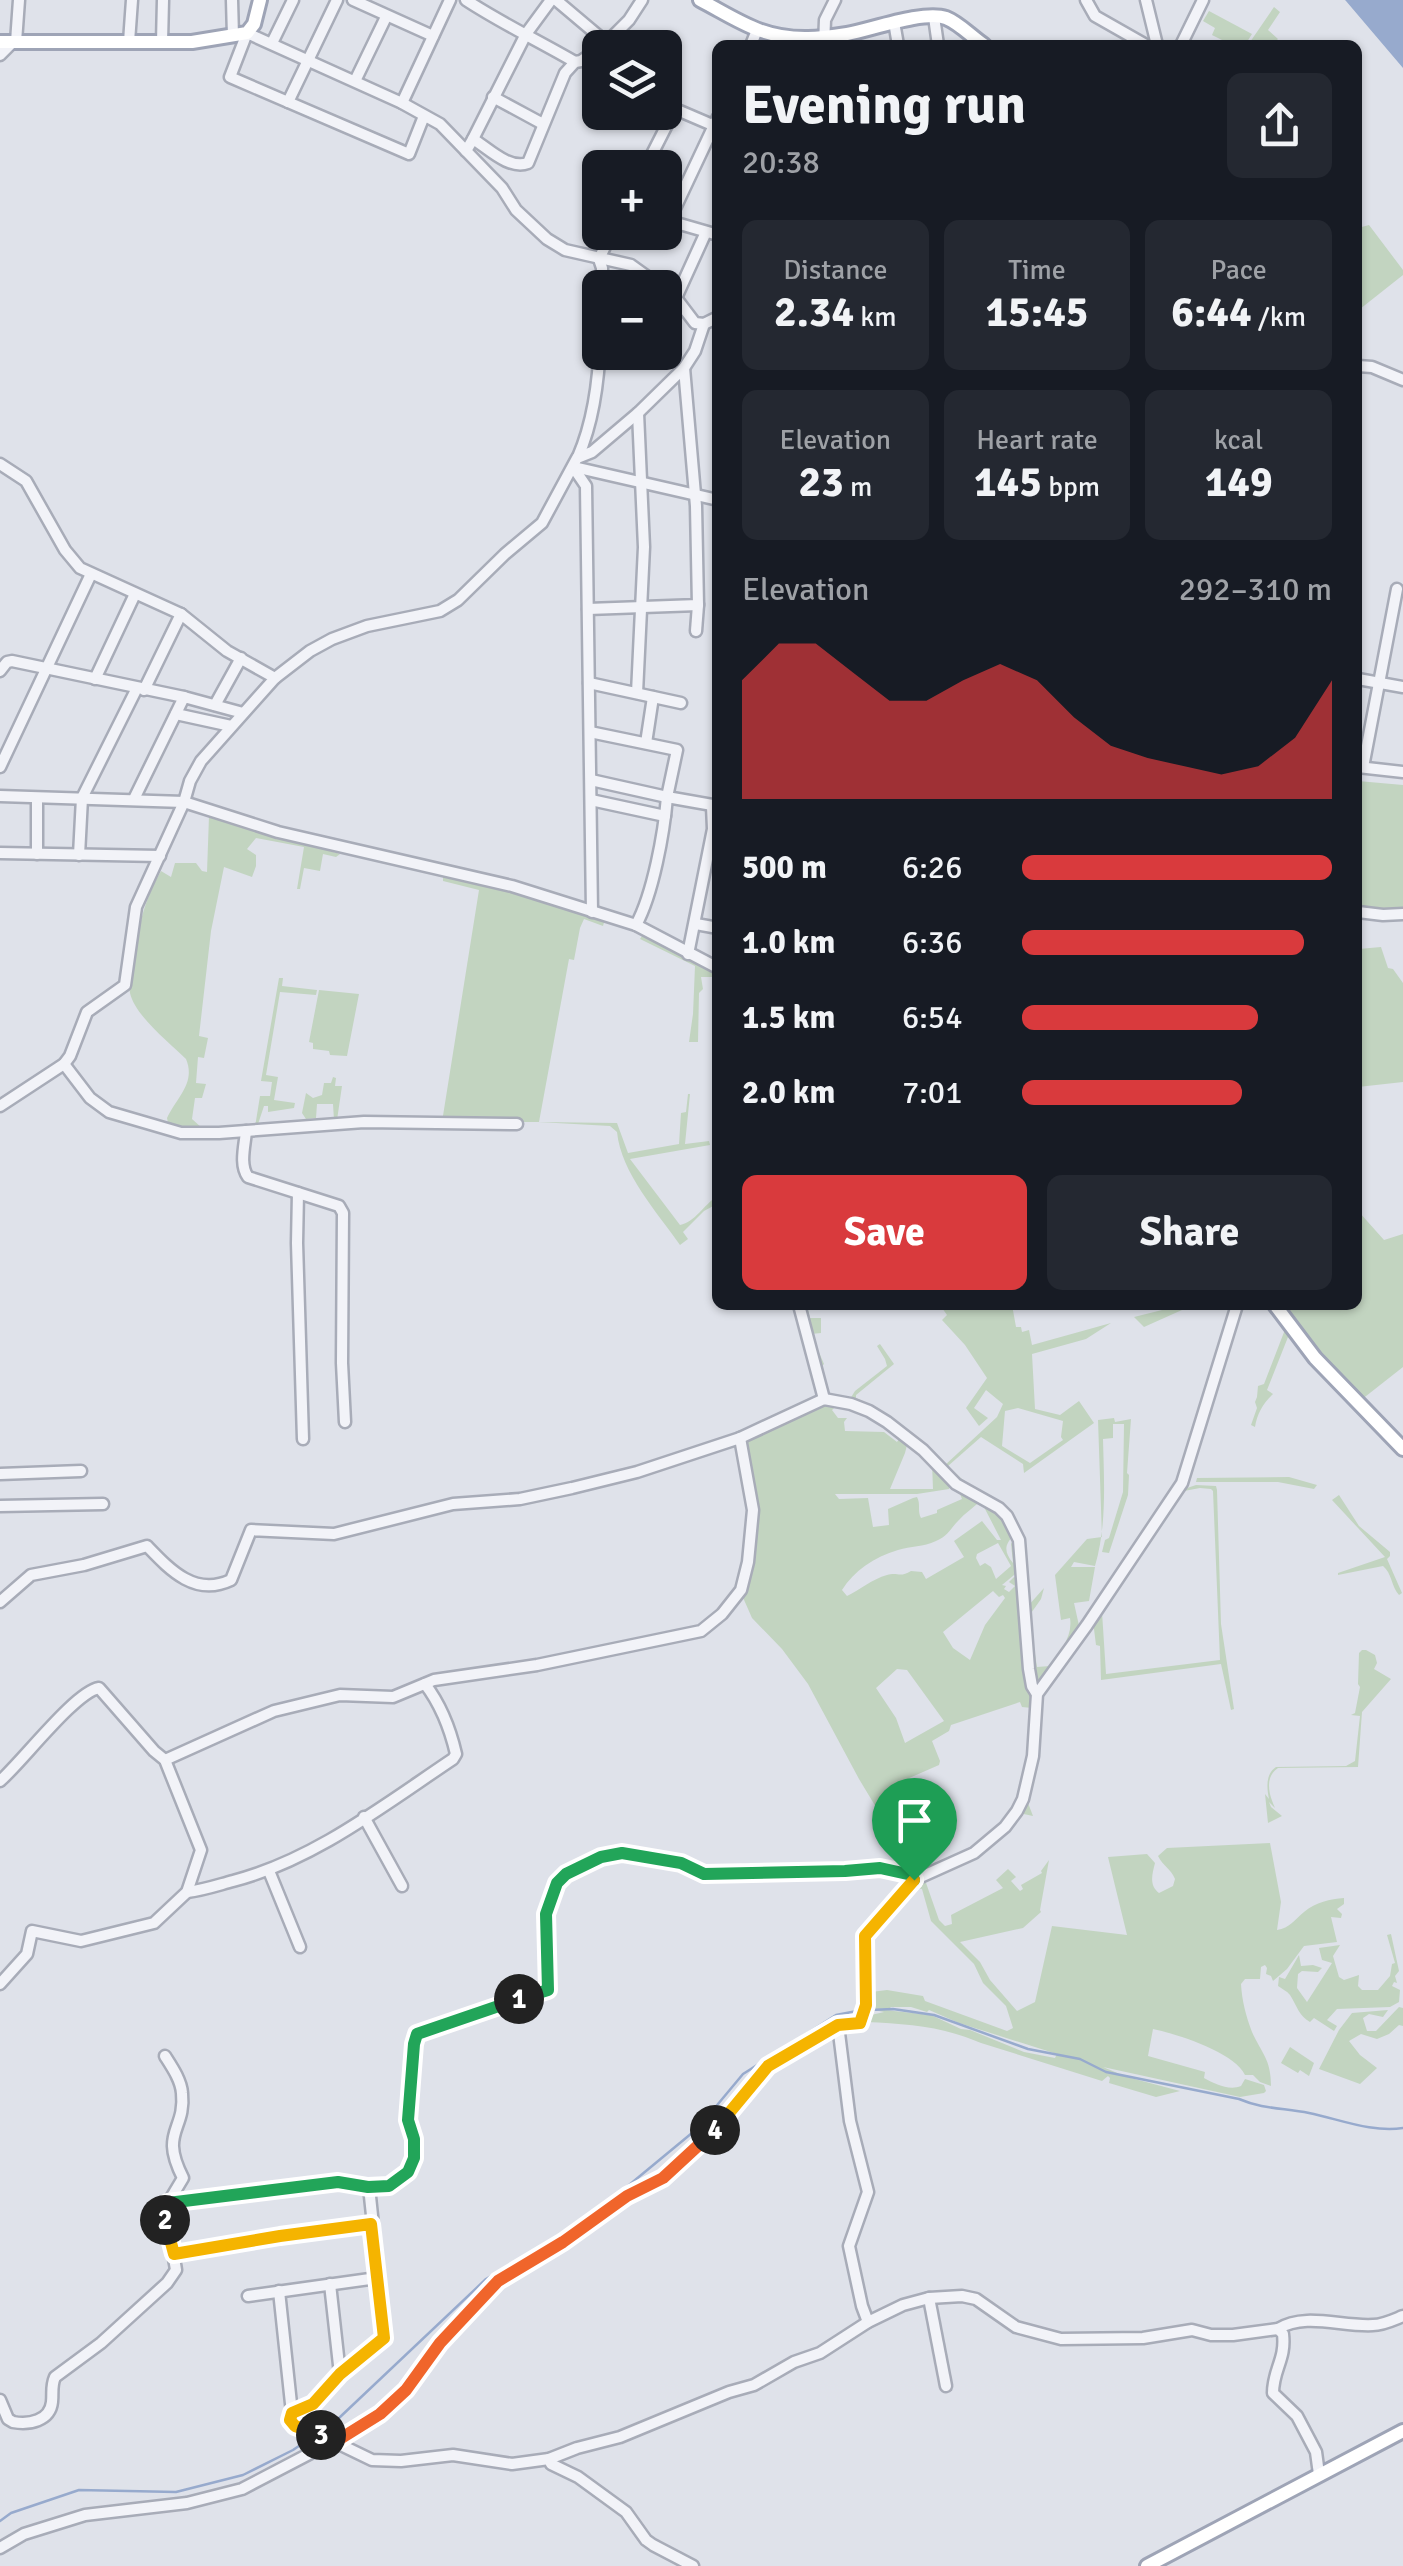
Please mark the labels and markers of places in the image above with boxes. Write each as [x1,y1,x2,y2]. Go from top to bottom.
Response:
pin [872,1778,957,1881]
pin: 1 [494,1974,544,2024]
pin: 4 [690,2105,740,2155]
pin: 2 [140,2195,190,2245]
pin: 3 [296,2410,346,2460]

